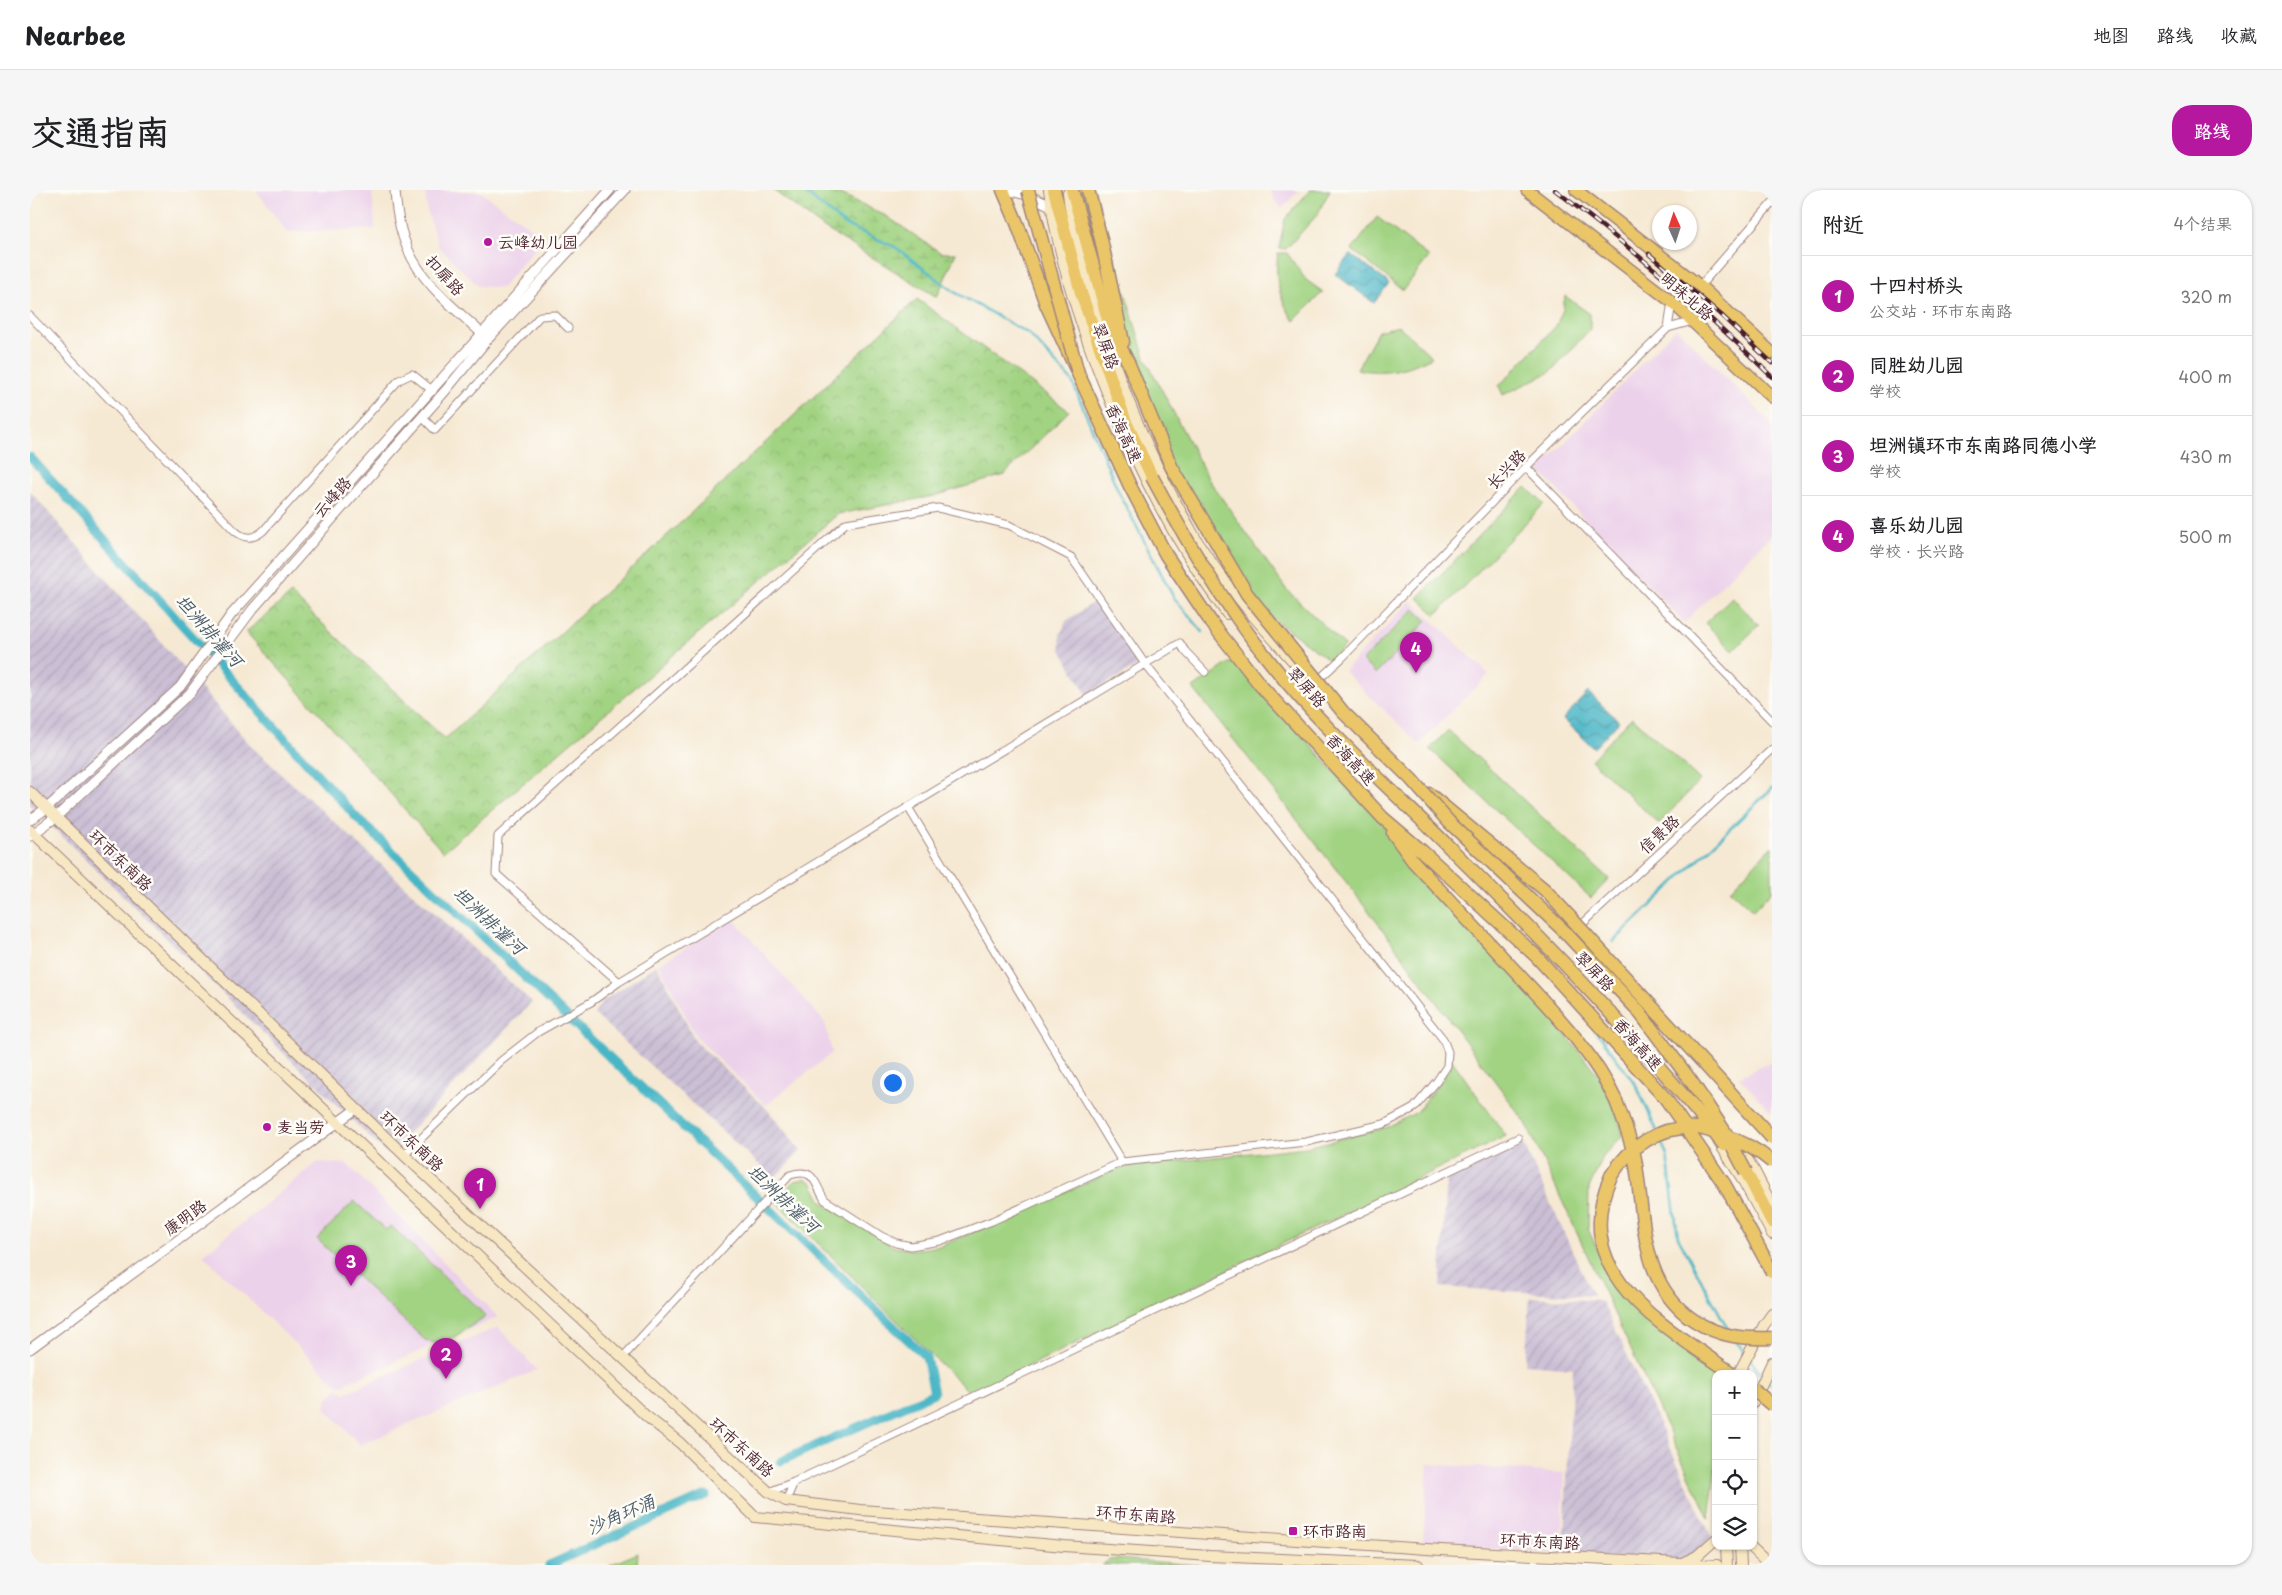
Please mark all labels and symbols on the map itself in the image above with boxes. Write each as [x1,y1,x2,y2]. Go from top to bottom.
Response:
north arrow [1652,205,1697,250]
place label: 云峰幼儿园 [498,229,578,253]
marker: 云峰幼儿园 [482,236,494,248]
street label: 扣扉路 [421,248,471,300]
street label: 明珠北路 [1656,265,1720,325]
street label: 翠屏路 [1087,319,1126,372]
street label: 香海高速 [1101,398,1149,467]
street label: 长兴路 [1480,443,1531,494]
street label: 云峰路 [306,470,356,522]
water label: 坦洲排灌河 [170,588,252,675]
pin: 4 [1400,632,1432,673]
street label: 翠屏路 [1283,660,1333,712]
street label: 香海高速 [1321,727,1382,790]
street label: 信景路 [1633,808,1684,858]
street label: 环市东南路 [85,823,159,896]
water label: 坦洲排灌河 [448,879,534,963]
street label: 翠屏路 [1570,945,1621,996]
street label: 香海高速 [1608,1012,1669,1075]
your location [880,1070,906,1096]
street label: 环市东南路 [375,1104,450,1176]
place label: 麦当劳 [277,1114,325,1138]
marker: 麦当劳 [261,1121,273,1133]
water label: 坦洲排灌河 [742,1157,828,1241]
pin: 1 [464,1168,496,1209]
street label: 康明路 [158,1192,211,1240]
pin: 3 [335,1245,367,1286]
pin: 2 [430,1338,462,1379]
street label: 环市东南路 [705,1411,780,1482]
water label: 沙角环涌 [582,1486,660,1541]
street label: 环市东南路 [1095,1498,1177,1528]
place label: 环市路南 [1303,1518,1367,1542]
marker: 环市路南 [1287,1525,1299,1537]
street label: 环市东南路 [1499,1526,1581,1554]

